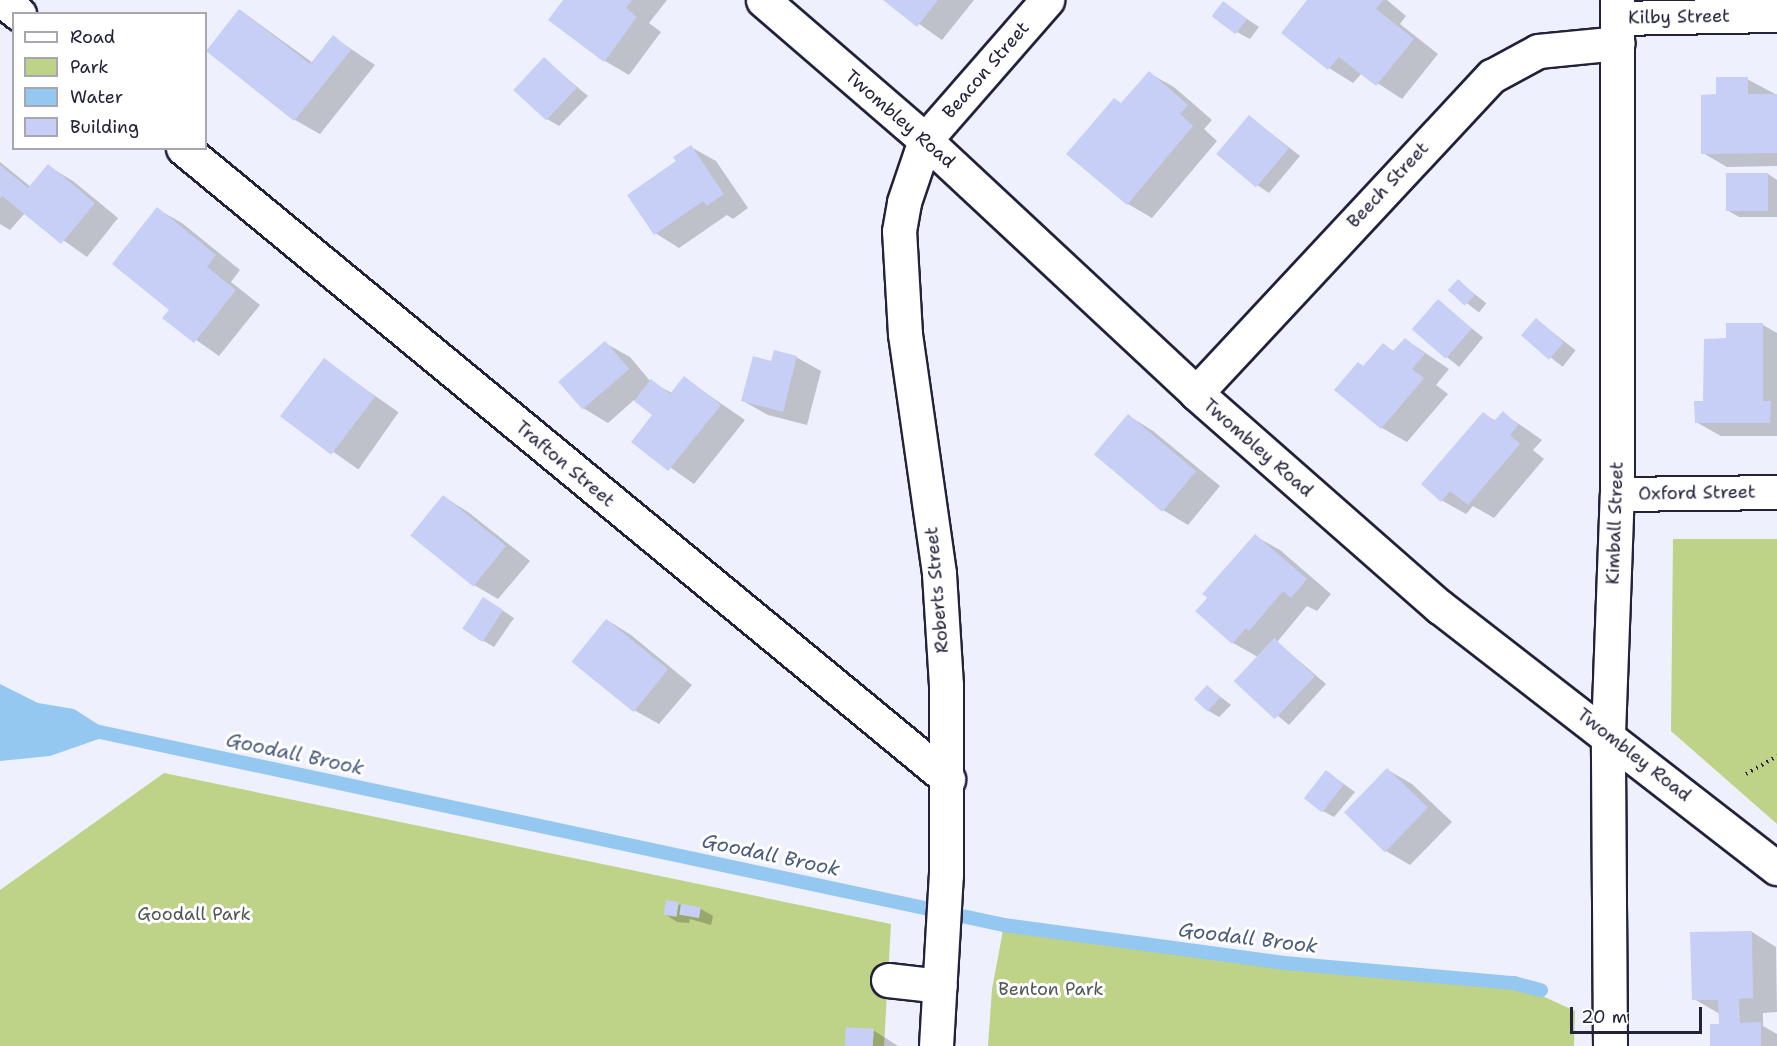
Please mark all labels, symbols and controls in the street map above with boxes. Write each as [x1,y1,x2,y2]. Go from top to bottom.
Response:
street label: Kilby Street [1628,5,1730,29]
legend [12,12,207,150]
street label: Beacon Street [938,17,1034,123]
text: Road [70,25,115,49]
text: Park [70,55,109,79]
street label: Twombley Road [841,65,959,173]
text: Water [70,85,123,109]
text: Building [70,115,139,139]
street label: Beech Street [1343,138,1433,232]
street label: Twombley Road [1199,394,1317,502]
street label: Trafton Street [511,416,619,512]
street label: Kimball Street [1602,461,1628,585]
street label: Oxford Street [1638,481,1756,505]
street label: Roberts Street [921,526,953,654]
street label: Twombley Road [1573,704,1695,806]
water label: Goodall Brook [224,728,366,780]
water label: Goodall Brook [700,829,842,881]
park label: Goodall Park [137,903,251,925]
water label: Goodall Brook [1177,918,1319,958]
park label: Benton Park [998,978,1104,1000]
scale bar [1573,995,1705,1033]
text: 20 m [1581,1005,1627,1029]

